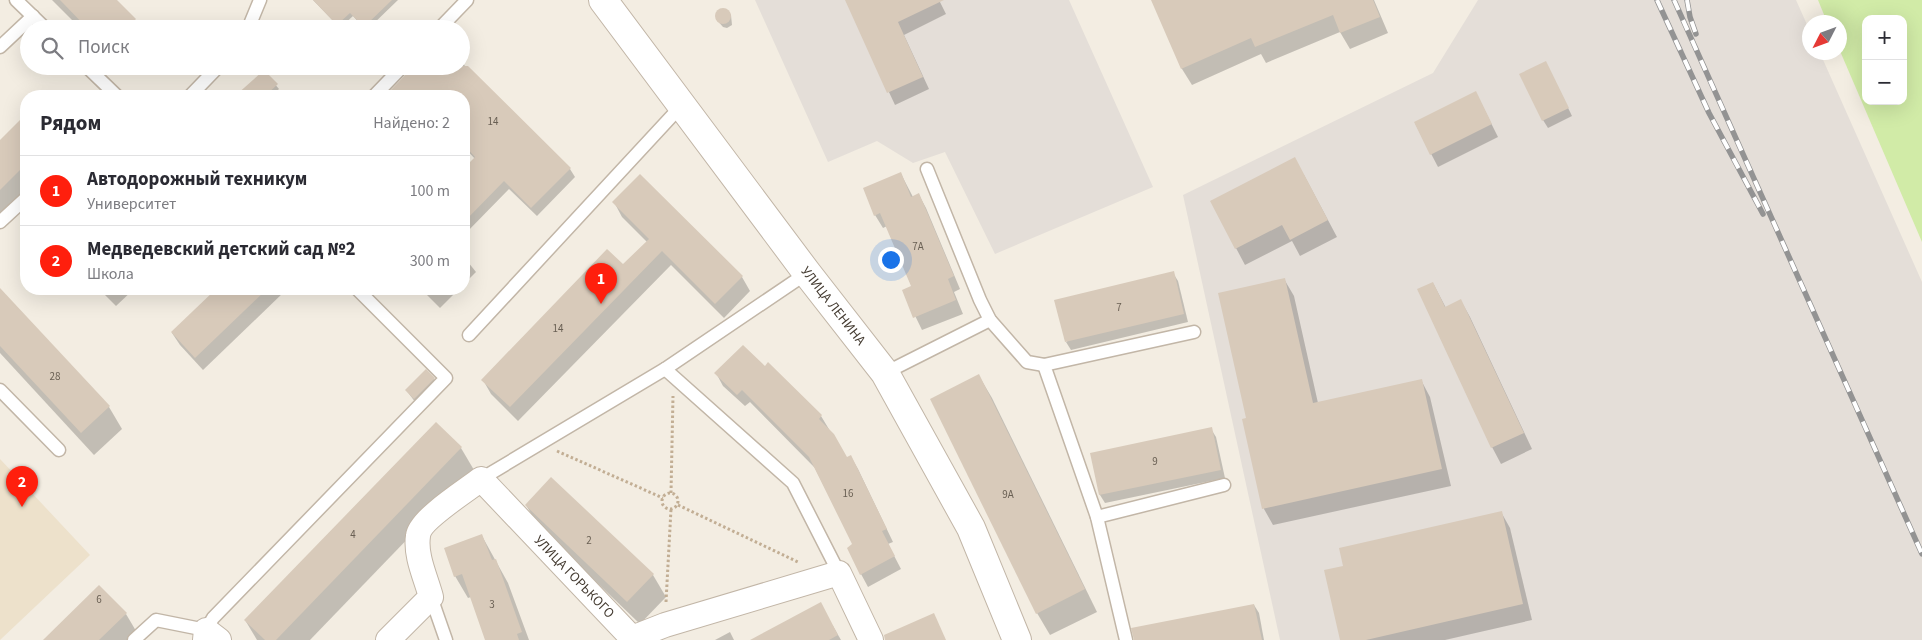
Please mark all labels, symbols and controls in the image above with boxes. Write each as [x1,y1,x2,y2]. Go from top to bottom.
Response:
north arrow [1802,15,1847,60]
map controls [1862,15,1907,105]
button: + [1862,15,1907,60]
search box [20,20,470,75]
icon: search [38,34,66,62]
text: Поиск [78,34,129,61]
button: − [1862,60,1907,105]
text: Рядом [40,108,101,138]
text: Найдено: 2 [373,112,450,134]
house number: 14 [488,114,499,129]
text: Автодорожный техникум [87,166,307,193]
text: 1 [52,180,60,202]
text: 100 m [410,180,450,202]
text: Университет [87,193,176,215]
text: Медведевский детский сад №2 [87,236,356,263]
house number: 7А [912,239,924,254]
your location [878,247,904,273]
text: 2 [52,250,60,272]
text: 300 m [410,250,450,272]
street label: УЛИЦА ЛЕНИНА [796,262,870,350]
text: Школа [87,263,134,285]
pin: 1 [585,263,617,304]
house number: 7 [1116,300,1122,315]
house number: 14 [553,321,564,336]
house number: 28 [50,369,61,384]
house number: 9 [1152,454,1158,469]
pin: 2 [6,466,38,507]
house number: 16 [843,486,854,501]
house number: 9А [1002,487,1014,502]
house number: 4 [350,527,356,542]
street label: УЛИЦА ГОРЬКОГО [529,531,619,623]
house number: 2 [586,533,592,548]
house number: 6 [96,592,102,607]
house number: 3 [489,597,495,612]

